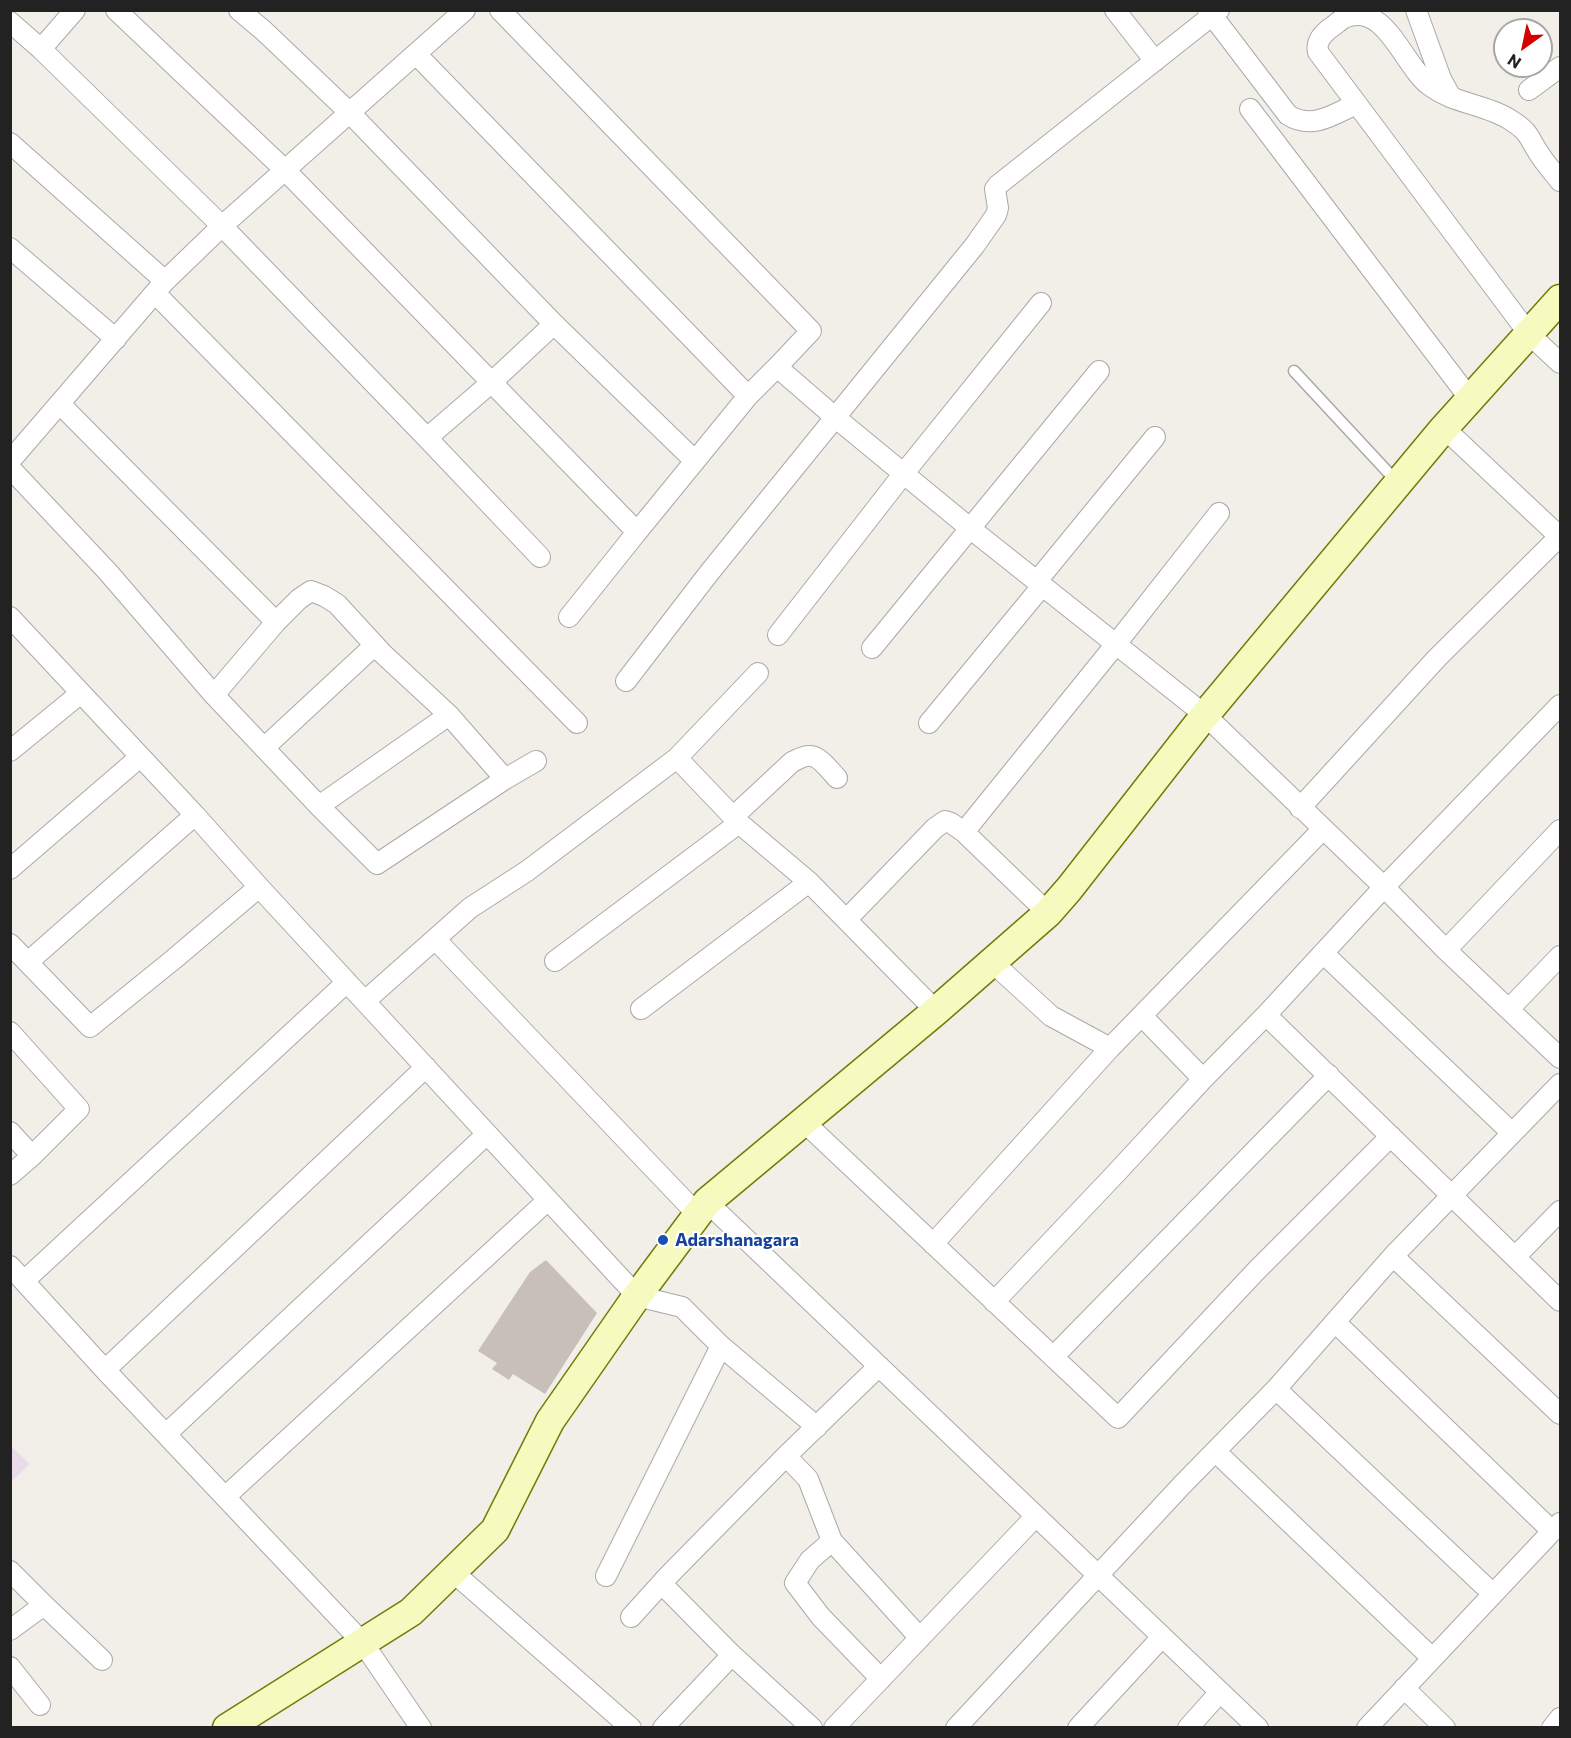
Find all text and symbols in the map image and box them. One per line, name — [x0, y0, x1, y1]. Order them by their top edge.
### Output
north arrow — [1493, 18, 1553, 78]
text: N — [1504, 51, 1524, 73]
place label: Adarshanagara — [675, 1229, 799, 1251]
marker: Adarshanagara — [656, 1233, 670, 1247]

